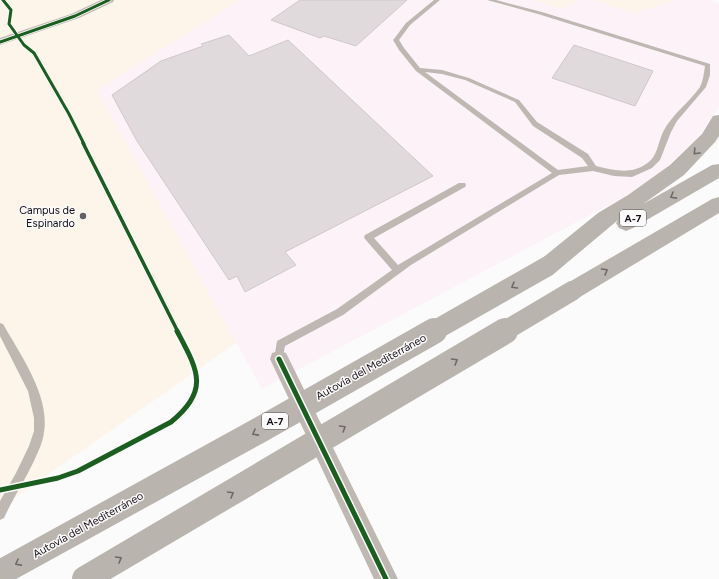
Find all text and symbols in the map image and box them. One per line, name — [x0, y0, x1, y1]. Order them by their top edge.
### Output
one-way arrow — [694, 147, 701, 154]
one-way arrow — [670, 192, 677, 199]
place label: Campus de Espinardo — [19, 204, 75, 230]
road number: A-7 — [620, 210, 646, 226]
marker: Campus de Espinardo — [78, 211, 88, 221]
one-way arrow — [601, 268, 608, 276]
one-way arrow — [511, 281, 518, 288]
street label: Autovía del Mediterráneo — [314, 331, 428, 403]
one-way arrow — [451, 359, 458, 366]
road number: A-7 — [262, 413, 288, 429]
one-way arrow — [339, 425, 346, 432]
one-way arrow — [252, 428, 259, 435]
street label: Autovía del Mediterráneo — [31, 489, 145, 561]
one-way arrow — [227, 491, 234, 498]
one-way arrow — [115, 557, 122, 564]
one-way arrow — [15, 559, 23, 566]

